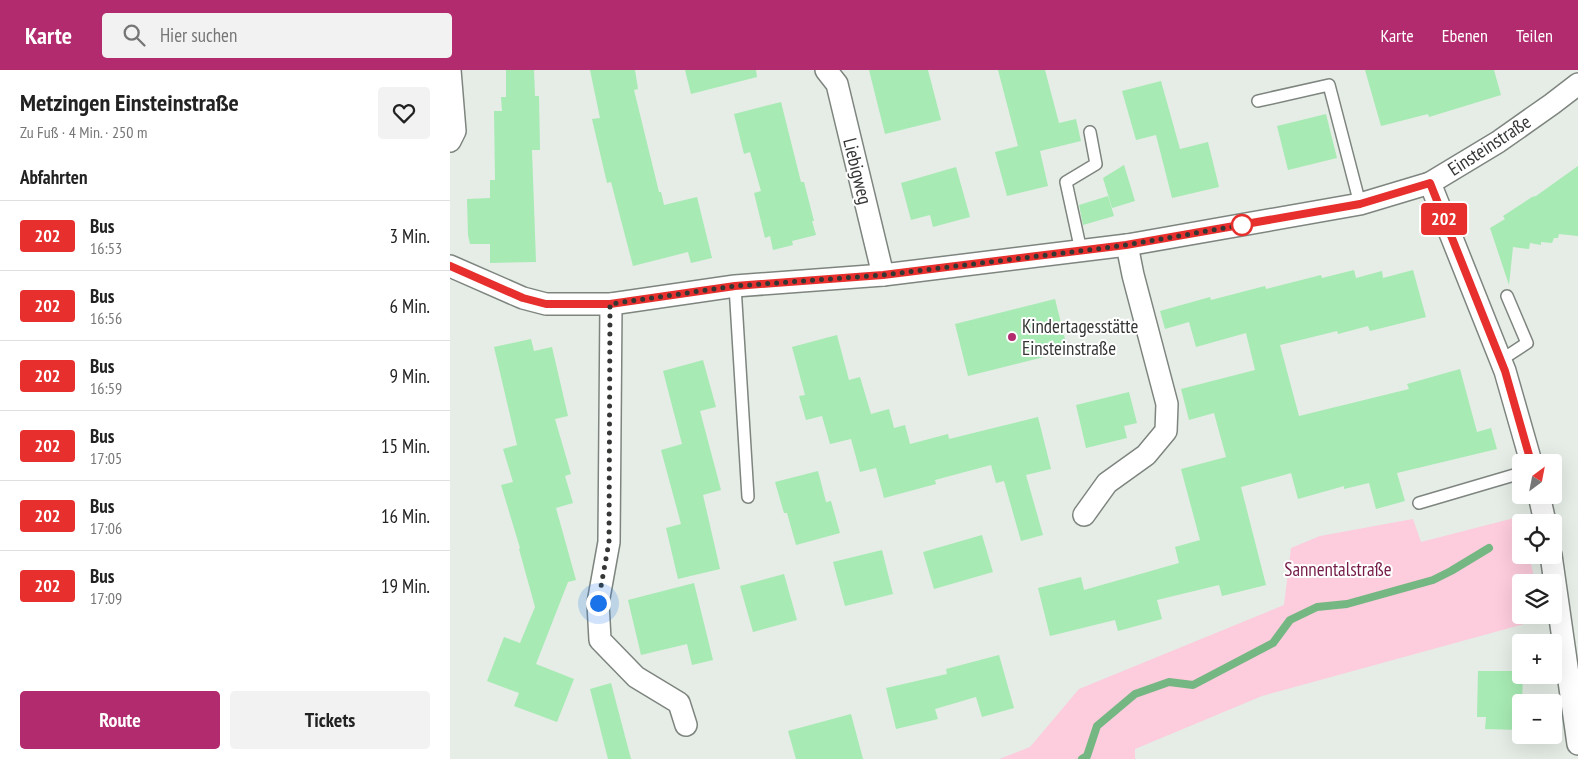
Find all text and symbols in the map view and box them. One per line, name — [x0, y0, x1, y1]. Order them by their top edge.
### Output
search box — [102, 13, 452, 58]
text: Karte — [25, 20, 72, 51]
icon: search — [120, 21, 148, 49]
text: Hier suchen — [160, 23, 237, 47]
text: Karte — [1380, 24, 1414, 47]
text: Ebenen — [1442, 24, 1488, 47]
text: Teilen — [1516, 24, 1553, 47]
text: Metzingen Einsteinstraße — [20, 87, 239, 118]
button: heart — [378, 87, 430, 139]
street label: Einsteinstraße — [1443, 109, 1535, 181]
text: Zu Fuß · 4 Min. · 250 m — [20, 122, 147, 142]
street label: Liebigweg — [838, 135, 878, 207]
text: Abfahrten — [20, 165, 87, 189]
line badge: 202 — [1415, 203, 1473, 235]
text: 202 — [1431, 207, 1457, 230]
text: Bus — [90, 214, 114, 238]
unlabelled marker — [1231, 214, 1253, 236]
text: 202 — [35, 224, 60, 247]
text: 3 Min. — [389, 224, 430, 248]
text: 16:53 — [90, 238, 122, 258]
text: Bus — [90, 284, 114, 308]
text: 202 — [35, 294, 60, 317]
text: 6 Min. — [389, 294, 430, 318]
text: 16:56 — [90, 308, 122, 328]
place label: Kindertagesstätte Einsteinstraße — [1022, 314, 1138, 360]
marker: Kindertagesstätte Einsteinstraße — [1006, 331, 1018, 343]
text: Bus — [90, 354, 114, 378]
text: 202 — [35, 364, 60, 387]
text: 9 Min. — [389, 364, 430, 388]
text: 16:59 — [90, 378, 122, 398]
text: Bus — [90, 424, 114, 448]
text: 202 — [35, 434, 60, 457]
text: 15 Min. — [381, 434, 430, 458]
text: 17:05 — [90, 448, 122, 468]
north arrow — [1512, 454, 1562, 504]
map controls — [1512, 454, 1562, 744]
text: Bus — [90, 494, 114, 518]
text: 202 — [35, 504, 60, 527]
text: 16 Min. — [381, 504, 430, 528]
button: locate — [1512, 514, 1562, 564]
text: 17:06 — [90, 518, 122, 538]
park label: Sannentalstraße — [1284, 557, 1392, 581]
text: Bus — [90, 564, 114, 588]
text: 202 — [35, 574, 60, 597]
text: 19 Min. — [381, 574, 430, 598]
button: layers — [1512, 574, 1562, 624]
text: 17:09 — [90, 588, 122, 608]
your location — [586, 591, 611, 616]
button: + — [1512, 634, 1562, 684]
button: Route — [20, 691, 220, 749]
button: Tickets — [230, 691, 430, 749]
button: − — [1512, 694, 1562, 744]

